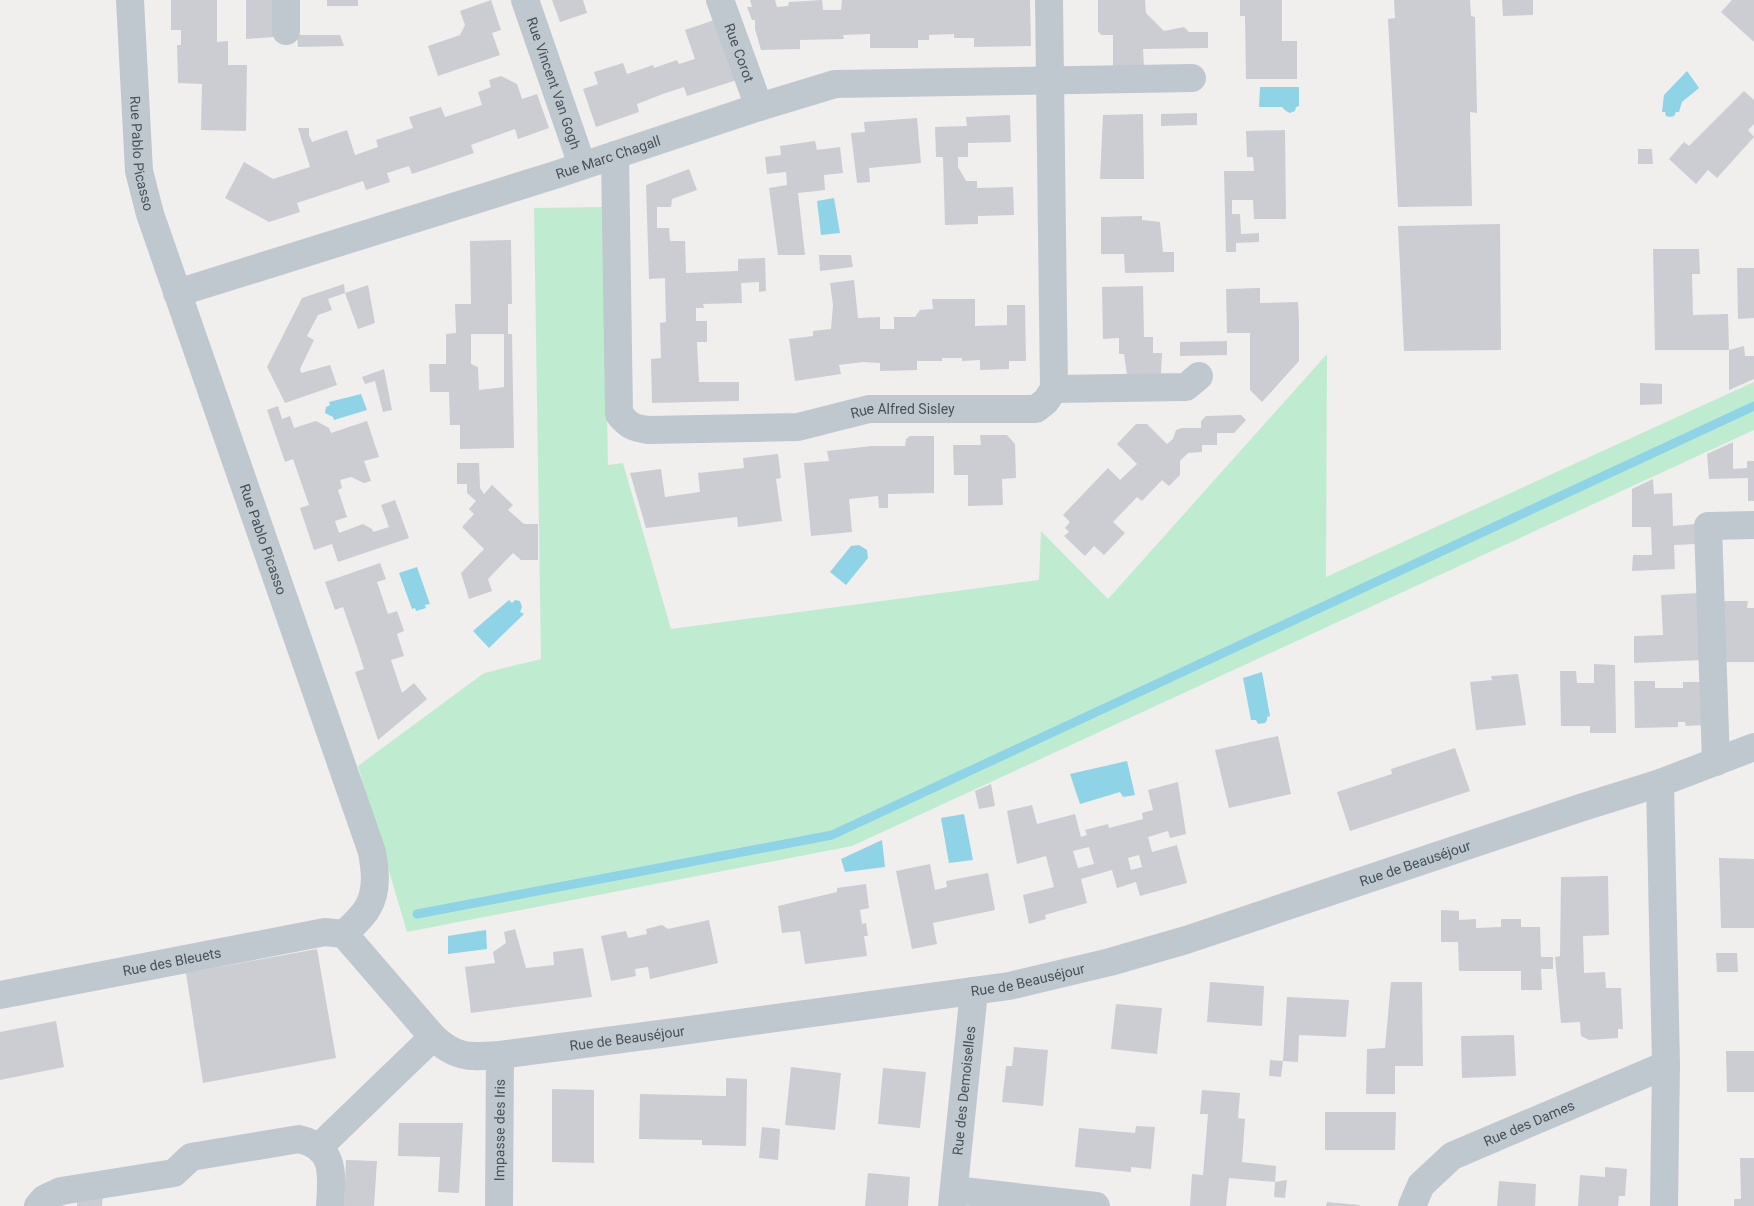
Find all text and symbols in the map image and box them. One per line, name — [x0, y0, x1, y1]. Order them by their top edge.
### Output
street label: Rue Vincent Van Gogh — [524, 15, 584, 151]
street label: Rue Corot — [721, 21, 757, 85]
street label: Rue Pablo Picasso — [127, 95, 157, 213]
street label: Rue Marc Chagall — [554, 132, 663, 182]
street label: Rue Alfred Sisley — [849, 401, 955, 421]
street label: Rue Pablo Picasso — [237, 482, 290, 597]
street label: Rue de Beauséjour — [1357, 837, 1473, 889]
street label: Rue des Bleuets — [121, 944, 222, 979]
street label: Rue de Beauséjour — [970, 960, 1087, 999]
street label: Rue de Beauséjour — [568, 1023, 686, 1054]
street label: Rue des Demoiselles — [949, 1025, 978, 1156]
street label: Impasse des Iris — [491, 1079, 508, 1181]
street label: Rue des Dames — [1481, 1097, 1577, 1150]

